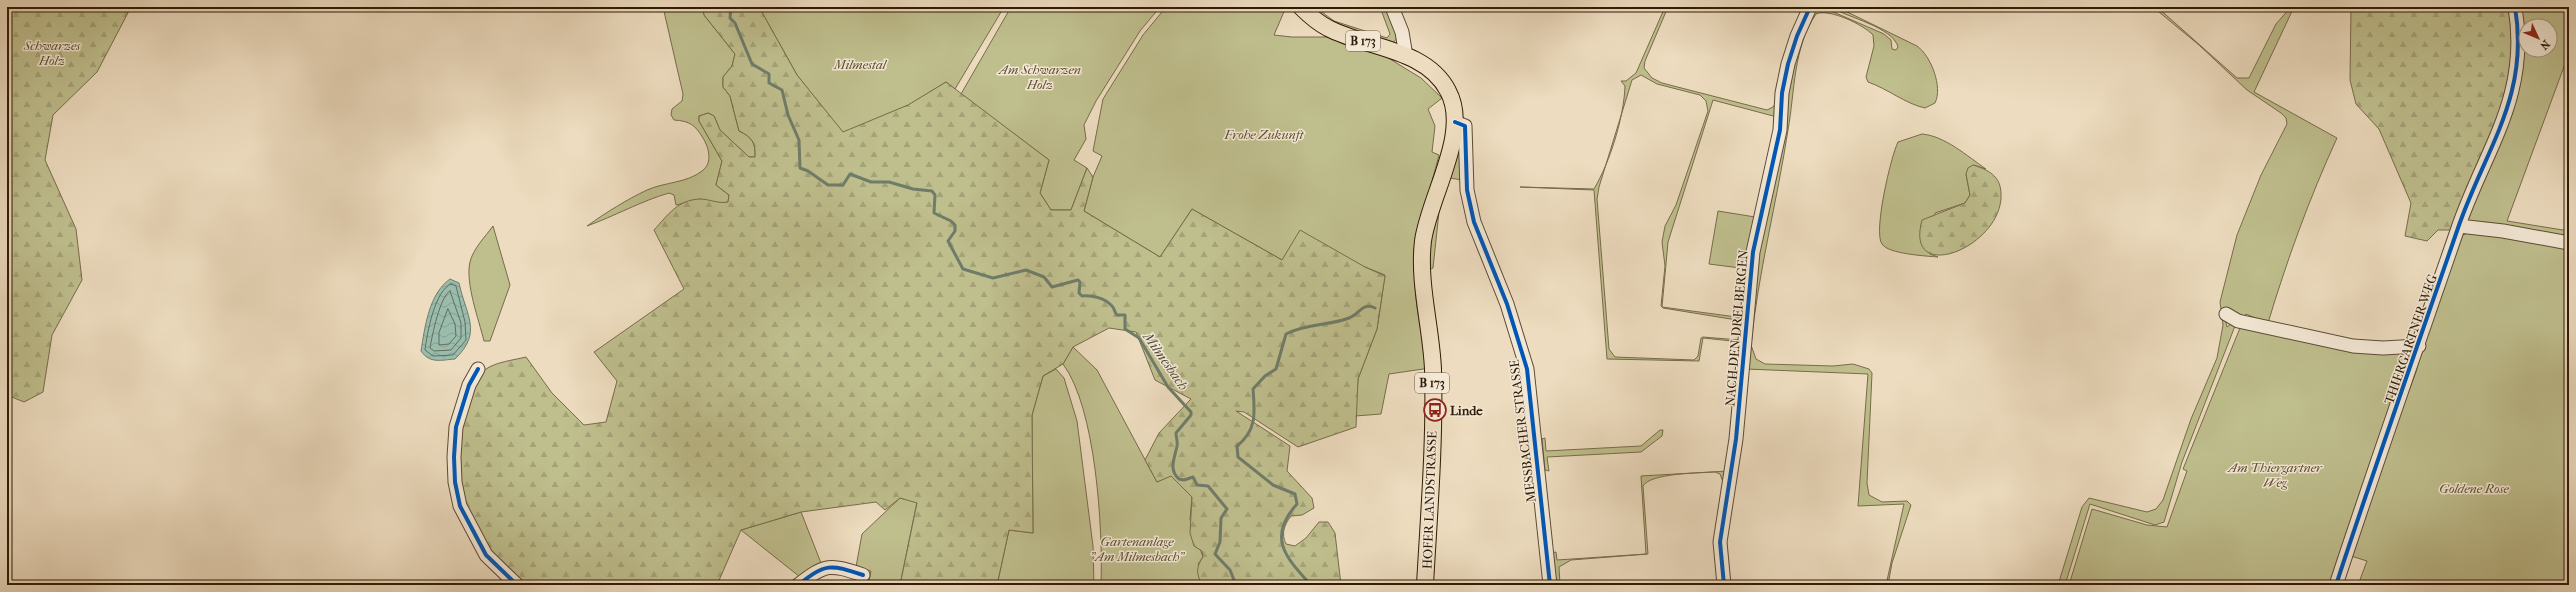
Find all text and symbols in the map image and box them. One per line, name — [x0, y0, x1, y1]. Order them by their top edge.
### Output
north arrow — [2518, 18, 2558, 58]
road number: B 173 — [1346, 31, 1380, 51]
text: N — [2537, 37, 2552, 53]
park label: Schwarzes Holz — [23, 38, 81, 68]
park label: Milmestal — [833, 57, 888, 72]
park label: Am Schwarzen Holz — [997, 62, 1081, 92]
park label: Frohe Zukunft — [1224, 127, 1304, 142]
street label: NACH DEN DREI BERGEN — [1722, 249, 1751, 407]
street label: THIERGARTNER WEG — [2381, 272, 2440, 406]
water label: Milmesbach — [1139, 328, 1192, 394]
street label: MESSBACHER STRASSE — [1506, 359, 1539, 503]
road number: B 173 — [1415, 373, 1449, 393]
bus stop icon: Linde — [1422, 397, 1448, 423]
place label: Linde — [1450, 403, 1483, 418]
street label: HOFER LANDSTRASSE — [1420, 431, 1439, 569]
park label: Am Thiergartner Weg — [2226, 460, 2323, 490]
park label: Goldene Rose — [2439, 481, 2510, 496]
park label: Gartenanlage "Am Milmesbach" — [1090, 534, 1185, 564]

